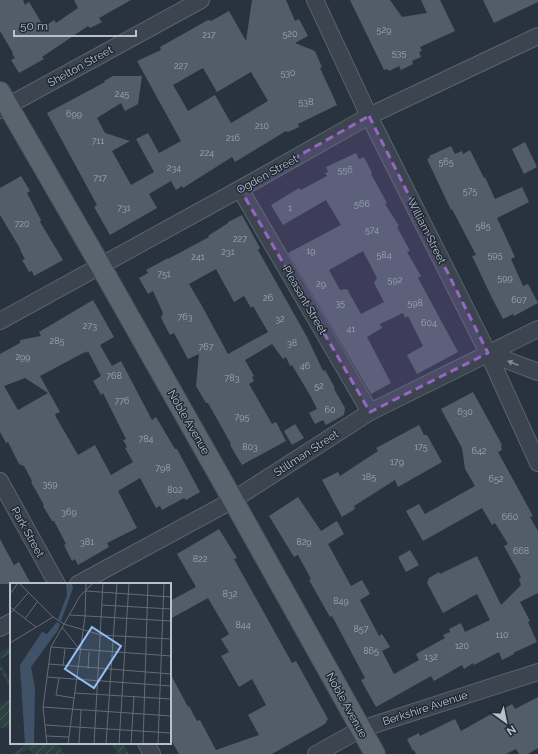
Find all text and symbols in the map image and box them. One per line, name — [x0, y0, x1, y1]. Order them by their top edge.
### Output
scale bar — [14, 12, 136, 38]
text: 50 m — [20, 19, 48, 33]
house number: 529 — [377, 25, 391, 35]
house number: 520 — [282, 29, 298, 39]
house number: 217 — [202, 30, 216, 40]
street label: Shelton Street — [45, 43, 115, 90]
house number: 535 — [392, 48, 406, 58]
house number: 227 — [174, 61, 188, 71]
house number: 530 — [280, 68, 296, 78]
house number: 245 — [115, 89, 129, 99]
house number: 538 — [298, 97, 314, 107]
house number: 699 — [66, 109, 82, 119]
house number: 210 — [255, 121, 270, 131]
house number: 216 — [226, 133, 241, 143]
house number: 711 — [92, 136, 104, 146]
house number: 224 — [200, 148, 214, 158]
street label: Ogden Street — [234, 152, 300, 197]
house number: 565 — [438, 157, 454, 167]
house number: 234 — [167, 163, 181, 173]
house number: 556 — [337, 165, 353, 175]
house number: 717 — [93, 173, 107, 183]
house number: 575 — [463, 186, 477, 196]
street label: William Street — [404, 196, 449, 266]
house number: 566 — [354, 199, 370, 209]
house number: 731 — [117, 203, 131, 213]
house number: 1 — [288, 203, 292, 213]
house number: 720 — [14, 219, 30, 229]
house number: 585 — [475, 221, 491, 231]
house number: 574 — [365, 225, 379, 235]
house number: 227 — [233, 234, 247, 244]
house number: 19 — [306, 246, 316, 256]
house number: 231 — [221, 247, 235, 257]
house number: 584 — [376, 250, 392, 260]
house number: 595 — [487, 250, 503, 260]
house number: 241 — [191, 252, 205, 262]
street label: Pleasant Street — [280, 264, 330, 337]
house number: 751 — [157, 269, 171, 279]
house number: 599 — [497, 273, 513, 283]
house number: 592 — [388, 275, 403, 285]
house number: 29 — [316, 279, 326, 289]
house number: 26 — [263, 293, 274, 303]
house number: 607 — [511, 295, 527, 305]
house number: 35 — [335, 298, 345, 308]
house number: 598 — [407, 298, 423, 308]
house number: 763 — [177, 312, 193, 322]
house number: 32 — [275, 314, 285, 324]
house number: 604 — [421, 318, 437, 328]
house number: 273 — [83, 321, 97, 331]
house number: 41 — [347, 324, 356, 334]
house number: 285 — [50, 336, 65, 346]
house number: 38 — [287, 338, 297, 348]
house number: 767 — [198, 342, 214, 352]
house number: 299 — [15, 352, 31, 362]
one-way arrow — [507, 359, 519, 365]
house number: 46 — [300, 361, 311, 371]
house number: 768 — [106, 371, 122, 381]
house number: 783 — [225, 373, 240, 383]
house number: 52 — [314, 381, 324, 391]
street label: Noble Avenue — [165, 388, 213, 457]
house number: 776 — [114, 396, 130, 406]
house number: 60 — [325, 405, 336, 415]
house number: 630 — [457, 407, 473, 417]
house number: 795 — [235, 412, 250, 422]
street label: Stillman Street — [272, 428, 341, 479]
house number: 784 — [138, 434, 154, 444]
house number: 803 — [242, 442, 258, 452]
house number: 175 — [414, 442, 428, 452]
house number: 642 — [471, 446, 487, 456]
house number: 179 — [390, 457, 404, 467]
house number: 798 — [155, 463, 171, 473]
house number: 185 — [362, 472, 376, 482]
house number: 652 — [488, 474, 504, 484]
house number: 359 — [43, 479, 58, 489]
house number: 802 — [167, 485, 183, 495]
street label: Park Street — [8, 505, 47, 560]
house number: 369 — [61, 507, 77, 517]
house number: 660 — [502, 512, 519, 522]
house number: 381 — [80, 537, 94, 547]
house number: 829 — [296, 537, 312, 547]
house number: 668 — [513, 546, 529, 556]
house number: 822 — [193, 554, 208, 564]
inset map — [10, 583, 171, 744]
house number: 832 — [223, 589, 238, 599]
house number: 849 — [333, 596, 349, 606]
house number: 844 — [235, 620, 251, 630]
house number: 857 — [353, 624, 369, 634]
house number: 110 — [495, 630, 509, 640]
house number: 120 — [455, 641, 470, 651]
house number: 865 — [363, 646, 379, 656]
house number: 132 — [424, 652, 438, 662]
street label: Noble Avenue — [323, 670, 370, 740]
street label: Berkshire Avenue — [381, 688, 470, 728]
north arrow — [486, 702, 526, 742]
text: N — [504, 722, 518, 738]

